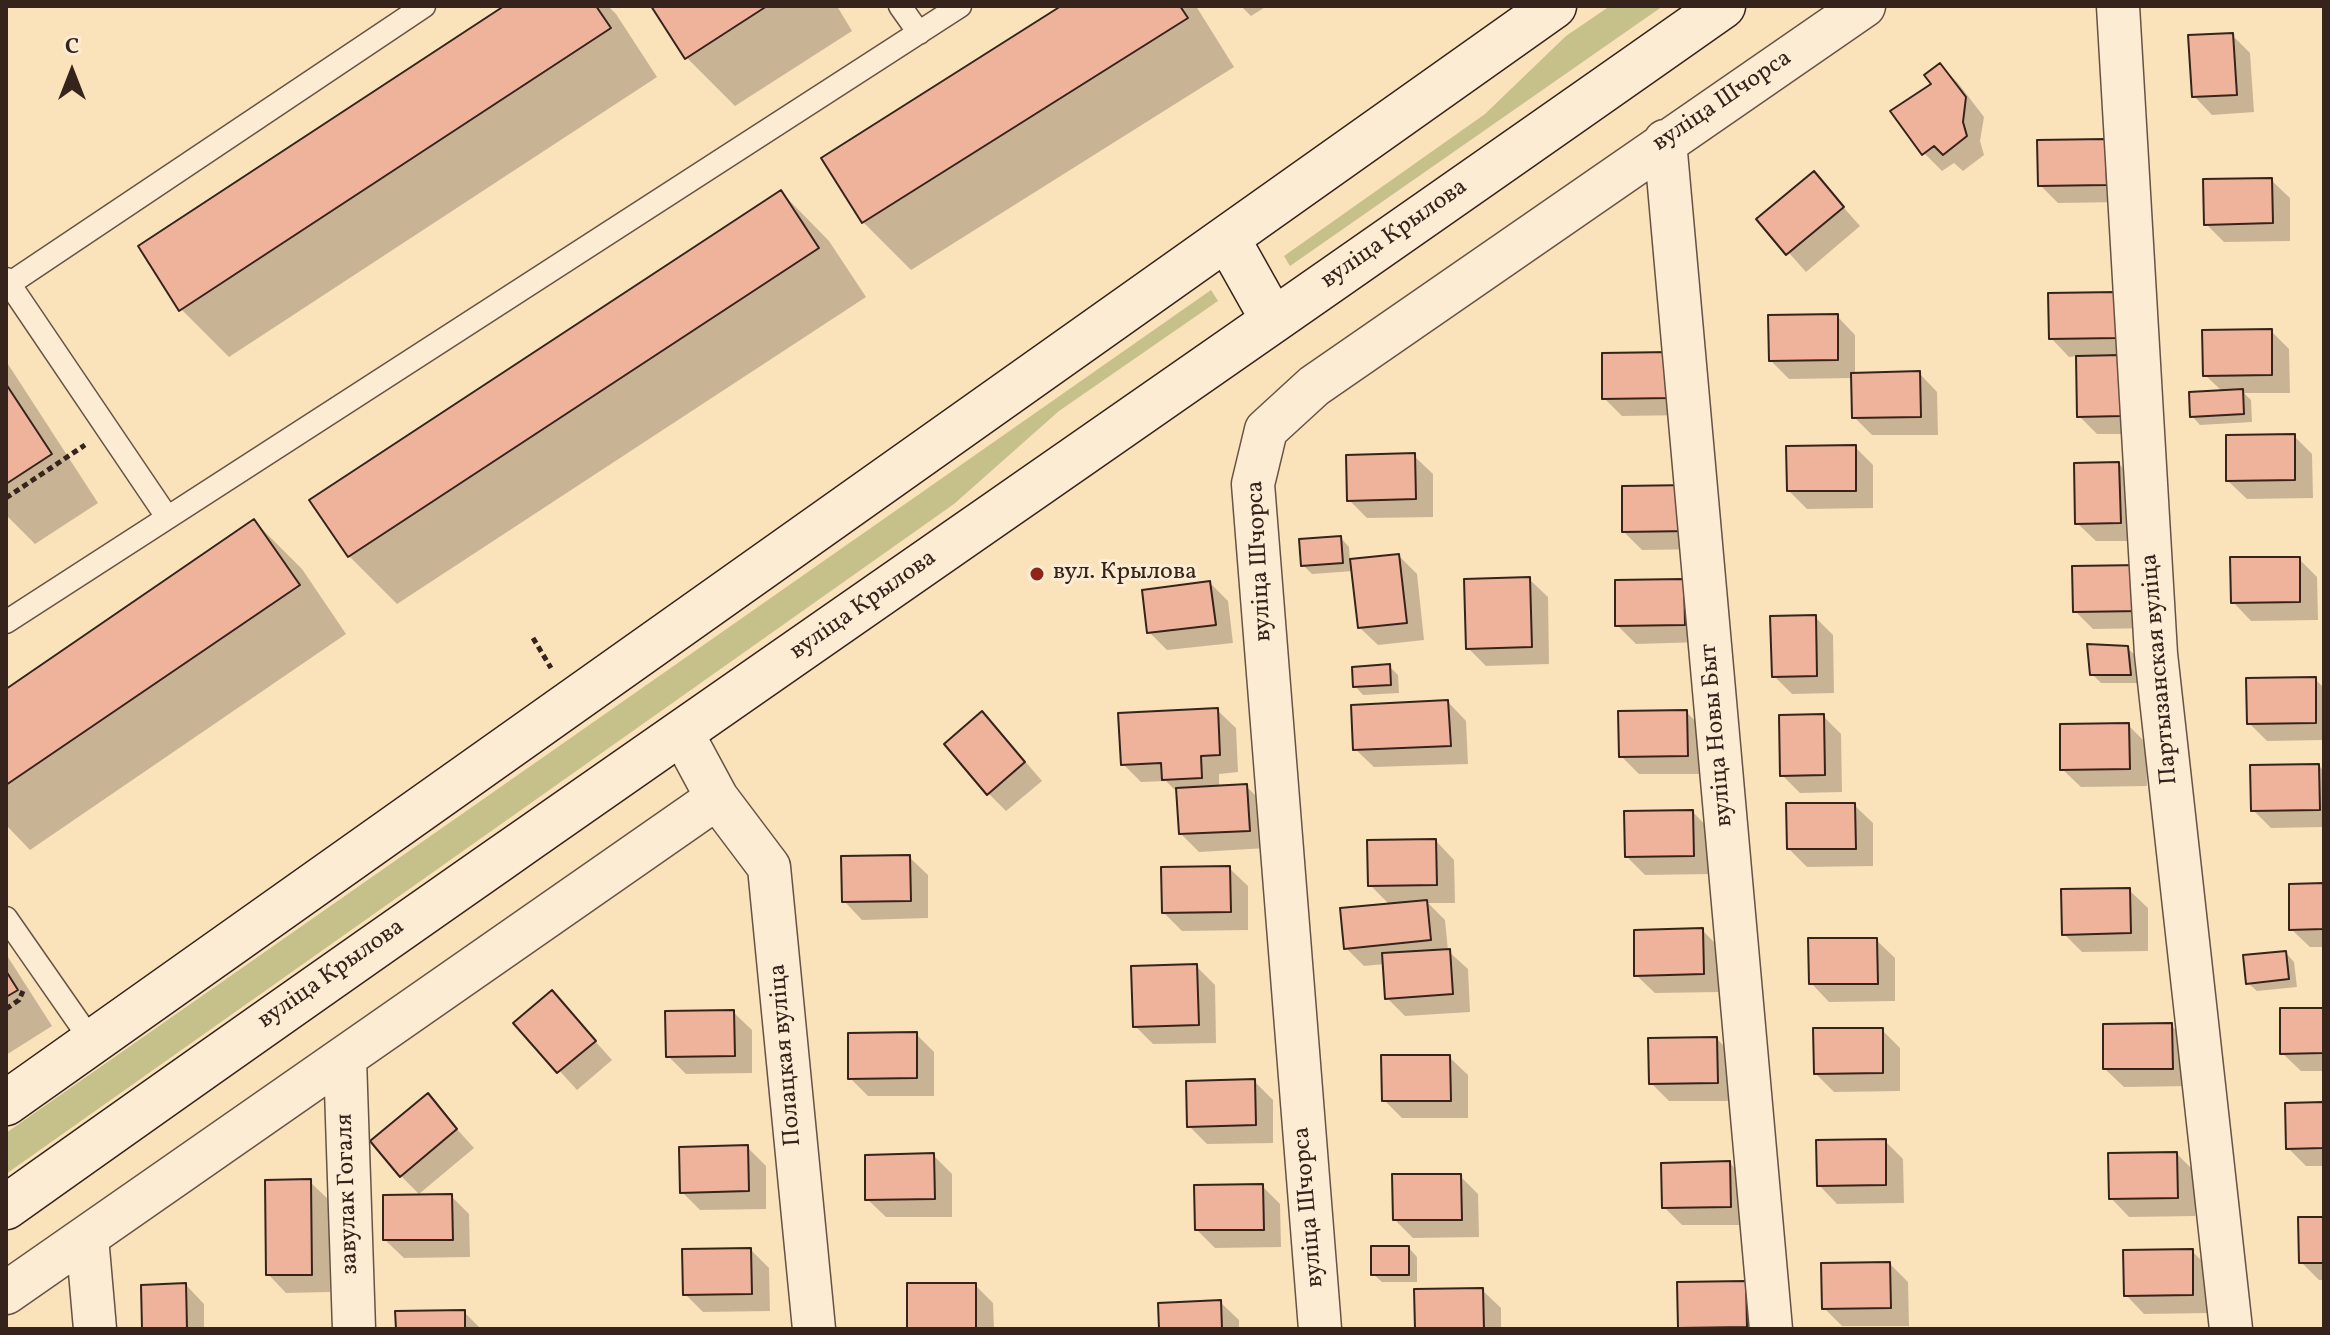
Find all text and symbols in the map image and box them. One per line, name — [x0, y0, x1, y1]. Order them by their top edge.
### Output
north arrow — [32, 32, 112, 112]
text: С — [65, 32, 79, 63]
street label: вуліца Шчорса — [1648, 45, 1798, 159]
street label: вуліца Крылова — [1316, 174, 1474, 296]
street label: вуліца Шчорса — [1242, 480, 1280, 642]
street label: вуліца Крылова — [785, 545, 943, 667]
street label: Партызанская вуліца — [2137, 552, 2185, 786]
place label: вул. Крылова — [1053, 560, 1197, 588]
marker: вул. Крылова — [1028, 565, 1046, 583]
street label: вуліца Новы Быт — [1696, 642, 1740, 828]
street label: вуліца Крылова — [253, 914, 411, 1036]
street label: Полацкая вуліца — [765, 962, 809, 1148]
street label: завулак Гогаля — [332, 1113, 366, 1275]
street label: вуліца Шчорса — [1289, 1125, 1331, 1289]

